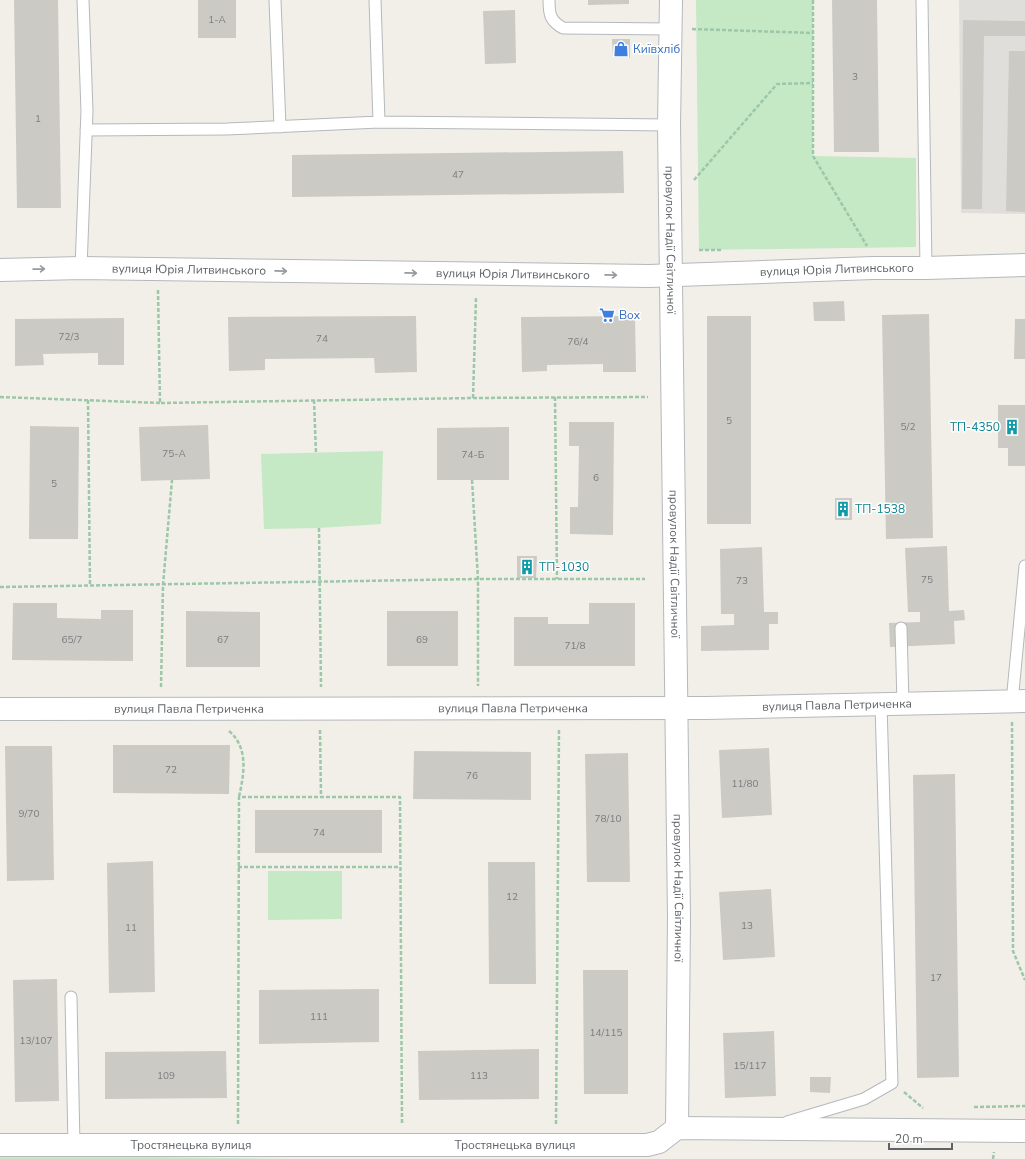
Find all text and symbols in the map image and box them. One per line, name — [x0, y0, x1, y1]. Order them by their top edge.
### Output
house number: 1-А — [208, 13, 226, 27]
shop icon: Київхліб — [612, 40, 630, 58]
place label: Київхліб — [633, 41, 680, 57]
house number: 3 — [852, 70, 858, 84]
house number: 1 — [35, 112, 41, 126]
street label: провулок Надії Світличної — [662, 166, 679, 315]
house number: 47 — [452, 168, 464, 182]
street label: вулиця Юрія Литвинського — [112, 260, 266, 279]
street label: вулиця Юрія Литвинського — [760, 260, 914, 280]
one-way arrow — [32, 265, 45, 273]
street label: вулиця Юрія Литвинського — [436, 265, 590, 283]
one-way arrow — [274, 267, 287, 275]
one-way arrow — [404, 269, 417, 277]
one-way arrow — [604, 271, 617, 279]
supermarket icon: Box — [598, 306, 616, 324]
place label: Box — [619, 307, 641, 323]
house number: 72/3 — [59, 330, 79, 344]
house number: 74 — [316, 332, 328, 346]
house number: 76/4 — [568, 335, 588, 349]
house number: 5 — [726, 414, 732, 428]
building icon: ТП-4350 — [1003, 418, 1021, 436]
place label: ТП-4350 — [950, 419, 1000, 435]
house number: 5/2 — [901, 420, 915, 434]
house number: 75-А — [162, 447, 186, 461]
house number: 74-Б — [462, 448, 485, 462]
house number: 6 — [593, 471, 599, 485]
house number: 5 — [51, 477, 57, 491]
street label: провулок Надії Світличної — [666, 490, 683, 639]
building icon: ТП-1538 — [834, 500, 852, 518]
place label: ТП-1538 — [855, 501, 905, 517]
building icon: ТП-1030 — [518, 558, 536, 576]
place label: ТП-1030 — [539, 559, 589, 575]
house number: 75 — [921, 573, 933, 587]
house number: 73 — [736, 574, 748, 588]
house number: 65/7 — [62, 633, 82, 647]
house number: 67 — [217, 633, 229, 647]
house number: 69 — [416, 633, 428, 647]
house number: 71/8 — [565, 639, 585, 653]
street label: вулиця Павла Петриченка — [762, 695, 912, 715]
street label: вулиця Павла Петриченка — [438, 700, 588, 716]
street label: вулиця Павла Петриченка — [114, 701, 264, 717]
house number: 72 — [165, 763, 177, 777]
house number: 76 — [466, 769, 478, 783]
house number: 11/80 — [732, 777, 758, 791]
house number: 9/70 — [19, 807, 39, 821]
house number: 78/10 — [595, 812, 621, 826]
street label: провулок Надії Світличної — [670, 814, 687, 963]
house number: 74 — [313, 826, 325, 840]
house number: 12 — [506, 890, 518, 904]
house number: 13 — [741, 919, 753, 933]
house number: 11 — [125, 921, 137, 935]
house number: 17 — [930, 971, 942, 985]
house number: 111 — [310, 1010, 328, 1024]
house number: 14/115 — [590, 1026, 622, 1040]
house number: 13/107 — [20, 1034, 52, 1048]
house number: 15/117 — [734, 1059, 766, 1073]
house number: 109 — [157, 1069, 175, 1083]
house number: 113 — [470, 1069, 488, 1083]
scale bar — [889, 1125, 952, 1151]
text: 20 m — [895, 1131, 923, 1147]
street label: Тростянецька вулиця — [131, 1137, 251, 1153]
street label: Тростянецька вулиця — [455, 1137, 575, 1153]

